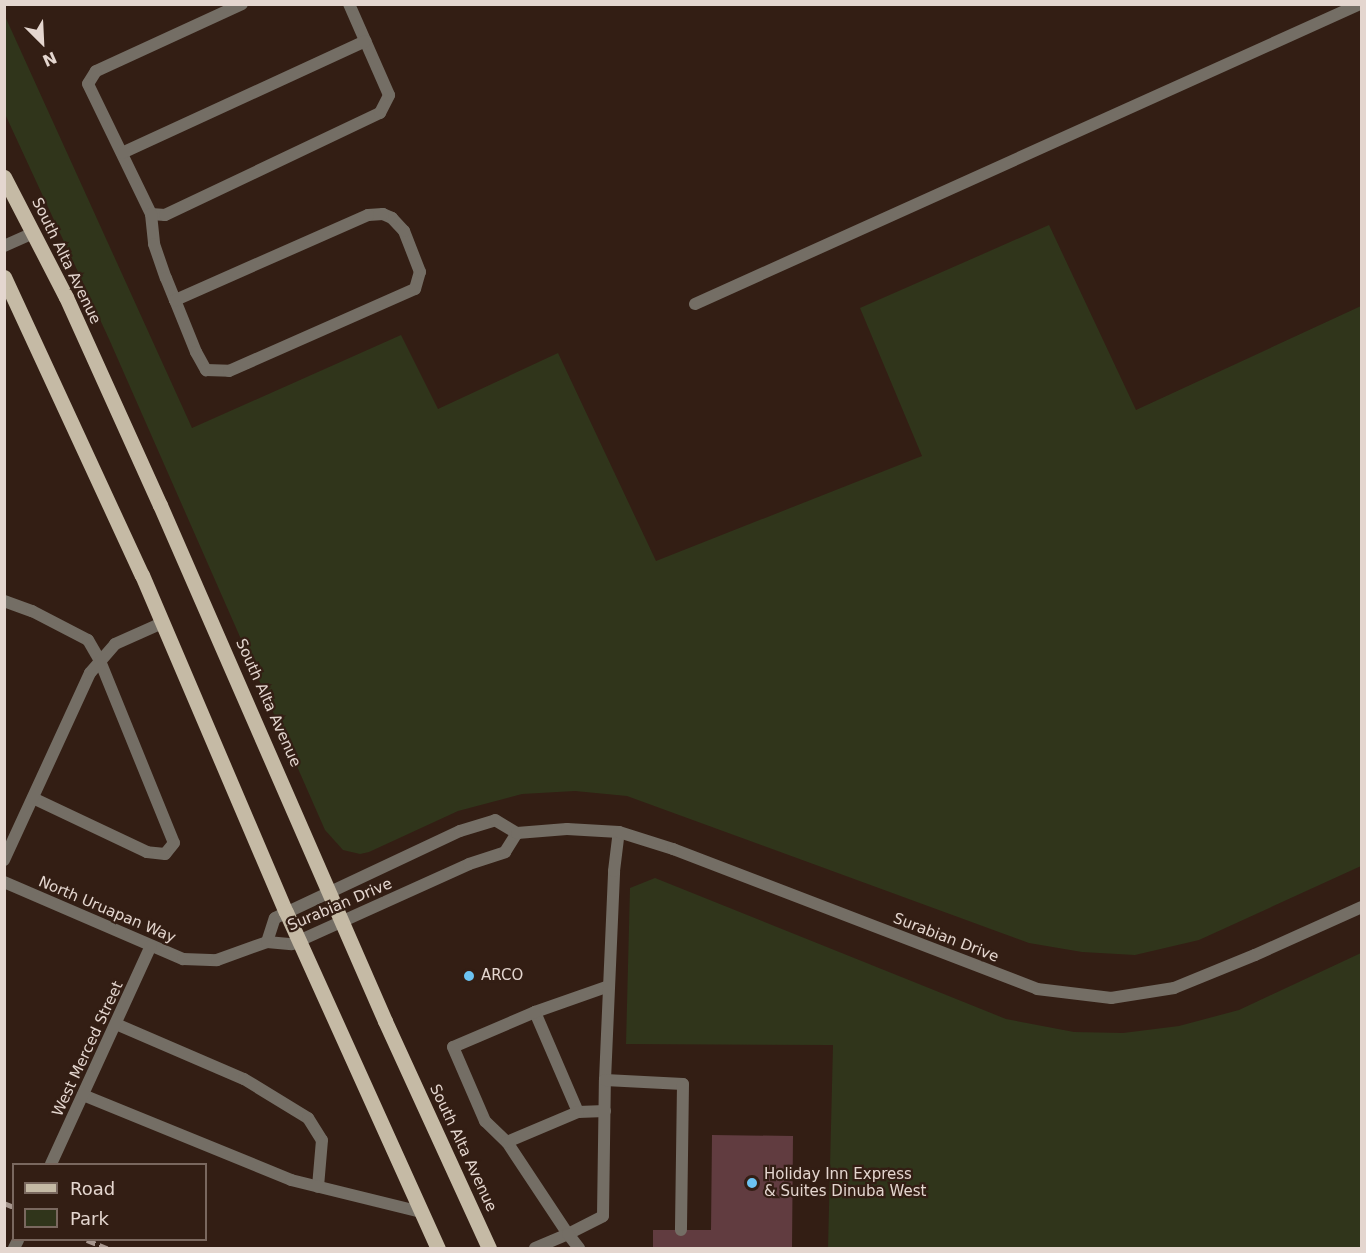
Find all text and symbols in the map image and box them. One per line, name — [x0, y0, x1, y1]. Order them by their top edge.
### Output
north arrow — [12, 12, 72, 72]
text: N — [40, 47, 60, 70]
street label: South Alta Avenue — [28, 195, 104, 327]
street label: South Alta Avenue — [232, 636, 304, 770]
street label: North Uruapan Way — [36, 873, 178, 947]
street label: Surabian Drive — [285, 875, 395, 935]
street label: Surabian Drive — [891, 910, 1001, 966]
place label: ARCO — [481, 967, 523, 985]
marker: ARCO — [462, 969, 476, 983]
street label: West Merced Street — [49, 979, 127, 1119]
street label: South Alta Avenue — [426, 1081, 500, 1215]
legend — [12, 1163, 207, 1241]
place label: Holiday Inn Express & Suites Dinuba West — [764, 1165, 926, 1200]
marker: Holiday Inn Express & Suites Dinuba West — [745, 1176, 759, 1190]
text: Road — [70, 1178, 115, 1199]
text: Park — [70, 1208, 109, 1229]

